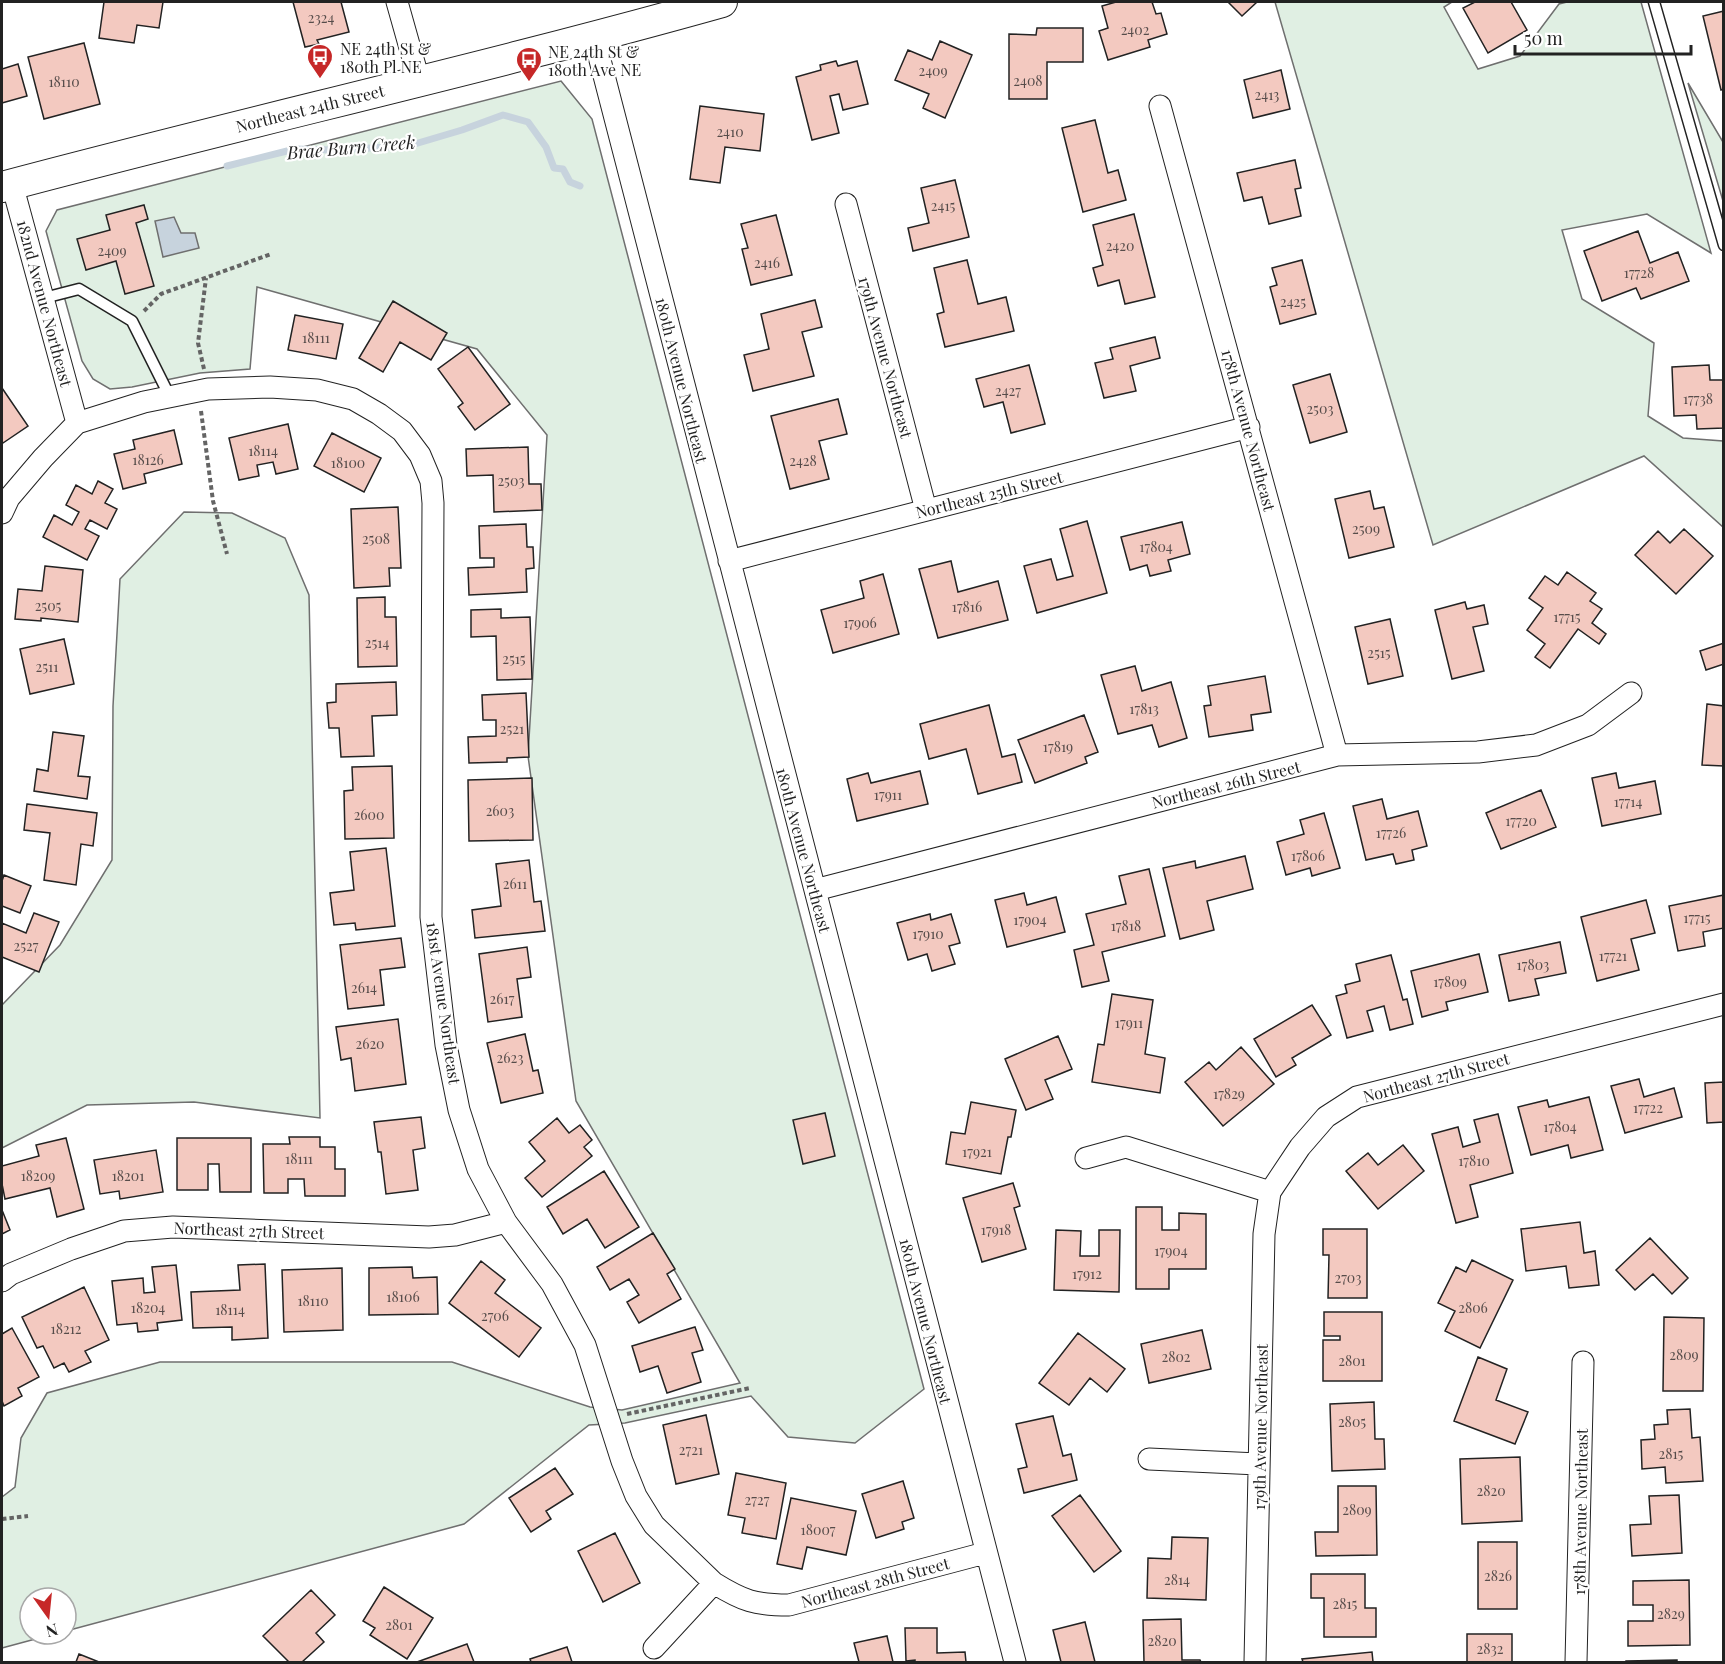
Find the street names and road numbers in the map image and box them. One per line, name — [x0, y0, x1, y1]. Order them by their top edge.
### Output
street label: Northeast 24th Street — [234, 79, 387, 137]
street label: 182nd Avenue Northeast — [13, 217, 77, 389]
street label: 179th Avenue Northeast — [854, 274, 918, 441]
street label: 180th Avenue Northeast — [651, 295, 713, 465]
street label: 178th Avenue Northeast — [1217, 347, 1281, 514]
street label: Northeast 25th Street — [913, 465, 1065, 522]
street label: Northeast 26th Street — [1149, 755, 1303, 813]
street label: 180th Avenue Northeast — [772, 765, 836, 935]
street label: 181st Avenue Northeast — [422, 920, 466, 1086]
street label: Northeast 27th Street — [1360, 1047, 1512, 1107]
street label: Northeast 27th Street — [173, 1217, 325, 1243]
street label: 180th Avenue Northeast — [895, 1236, 957, 1406]
street label: 179th Avenue Northeast — [1248, 1343, 1272, 1511]
street label: 178th Avenue Northeast — [1568, 1428, 1592, 1596]
street label: Northeast 28th Street — [799, 1552, 952, 1612]

